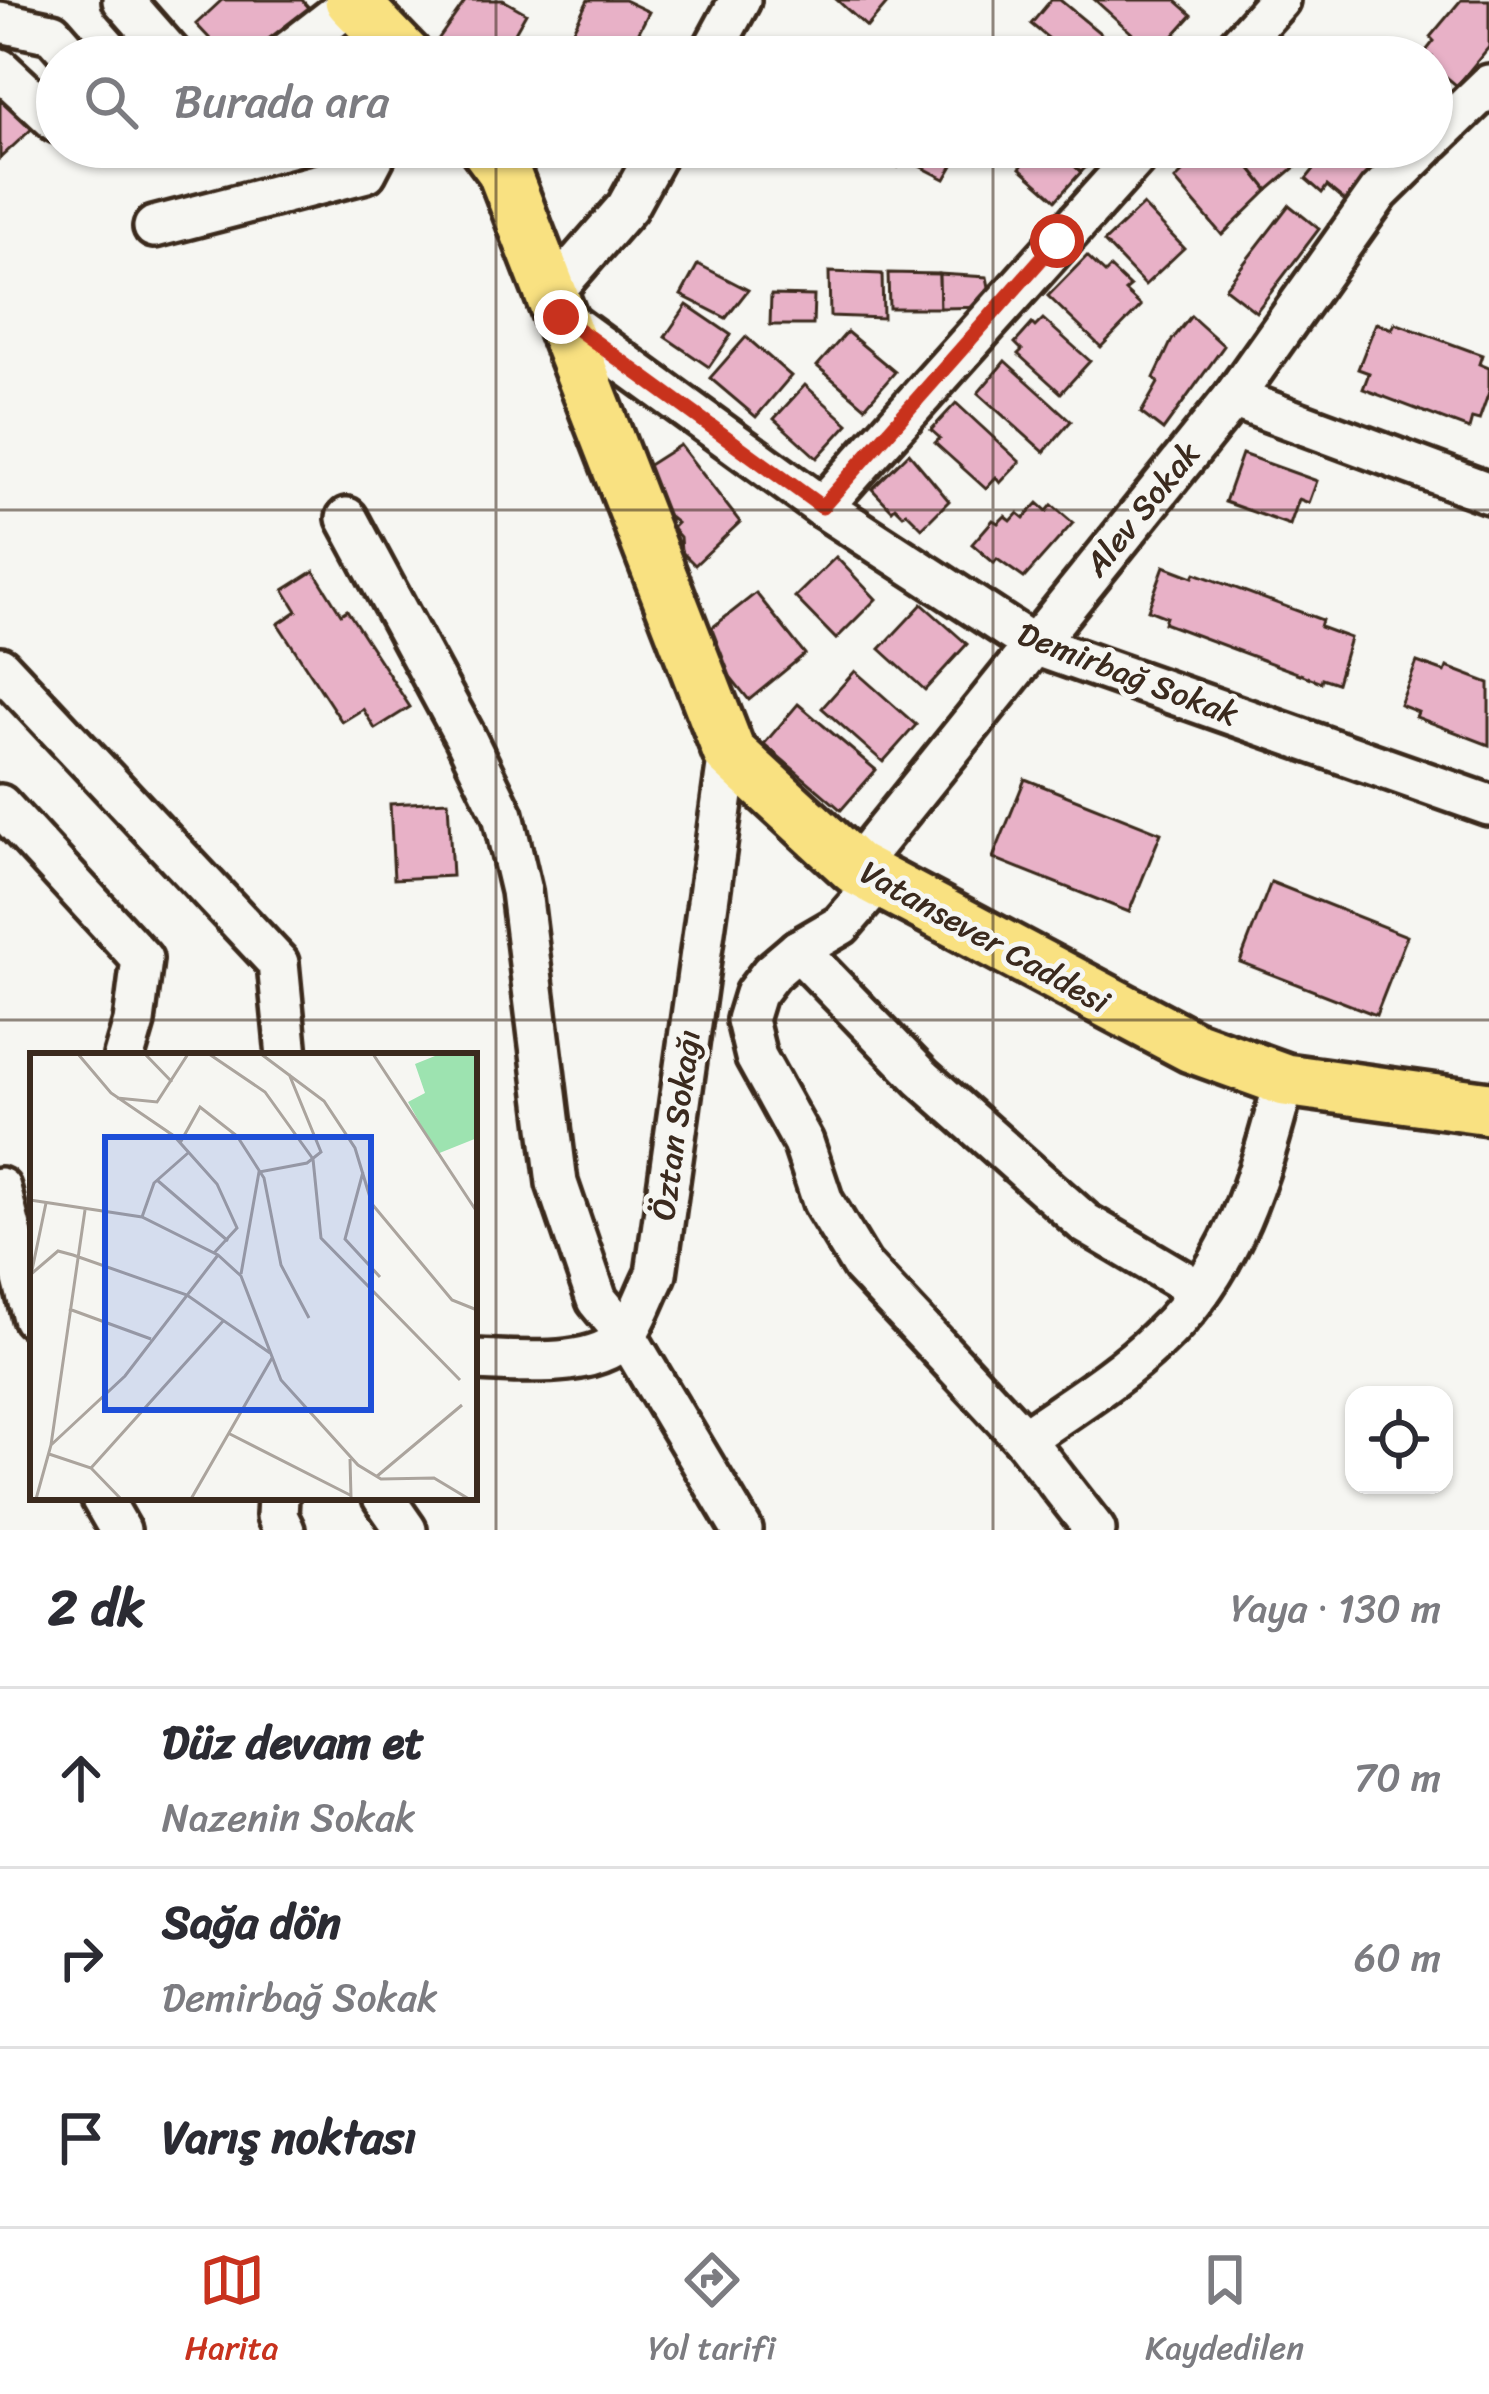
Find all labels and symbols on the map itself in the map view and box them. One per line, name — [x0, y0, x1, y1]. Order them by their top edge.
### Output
route start — [1030, 214, 1084, 268]
route end — [534, 290, 588, 344]
street label: Alev Sokak — [1068, 428, 1216, 591]
street label: Demirbağ Sokak — [1009, 605, 1248, 743]
street label: Vatansever Caddesi — [849, 844, 1122, 1030]
street label: Öztan Sokağı — [634, 1026, 718, 1224]
inset map — [30, 1053, 477, 1500]

